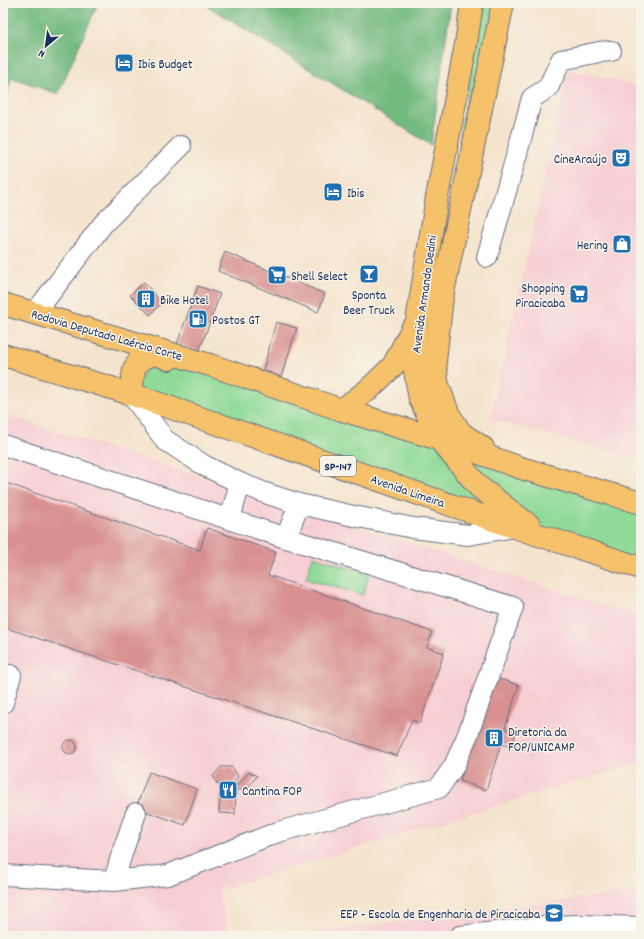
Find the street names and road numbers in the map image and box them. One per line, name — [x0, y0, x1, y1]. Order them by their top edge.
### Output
street label: Avenida Armando Dedini — [408, 234, 443, 355]
street label: Rodovia Deputado Laércio Corte — [29, 306, 184, 367]
road number: SP-147 — [320, 456, 356, 476]
street label: Avenida Limeira — [367, 471, 448, 514]

